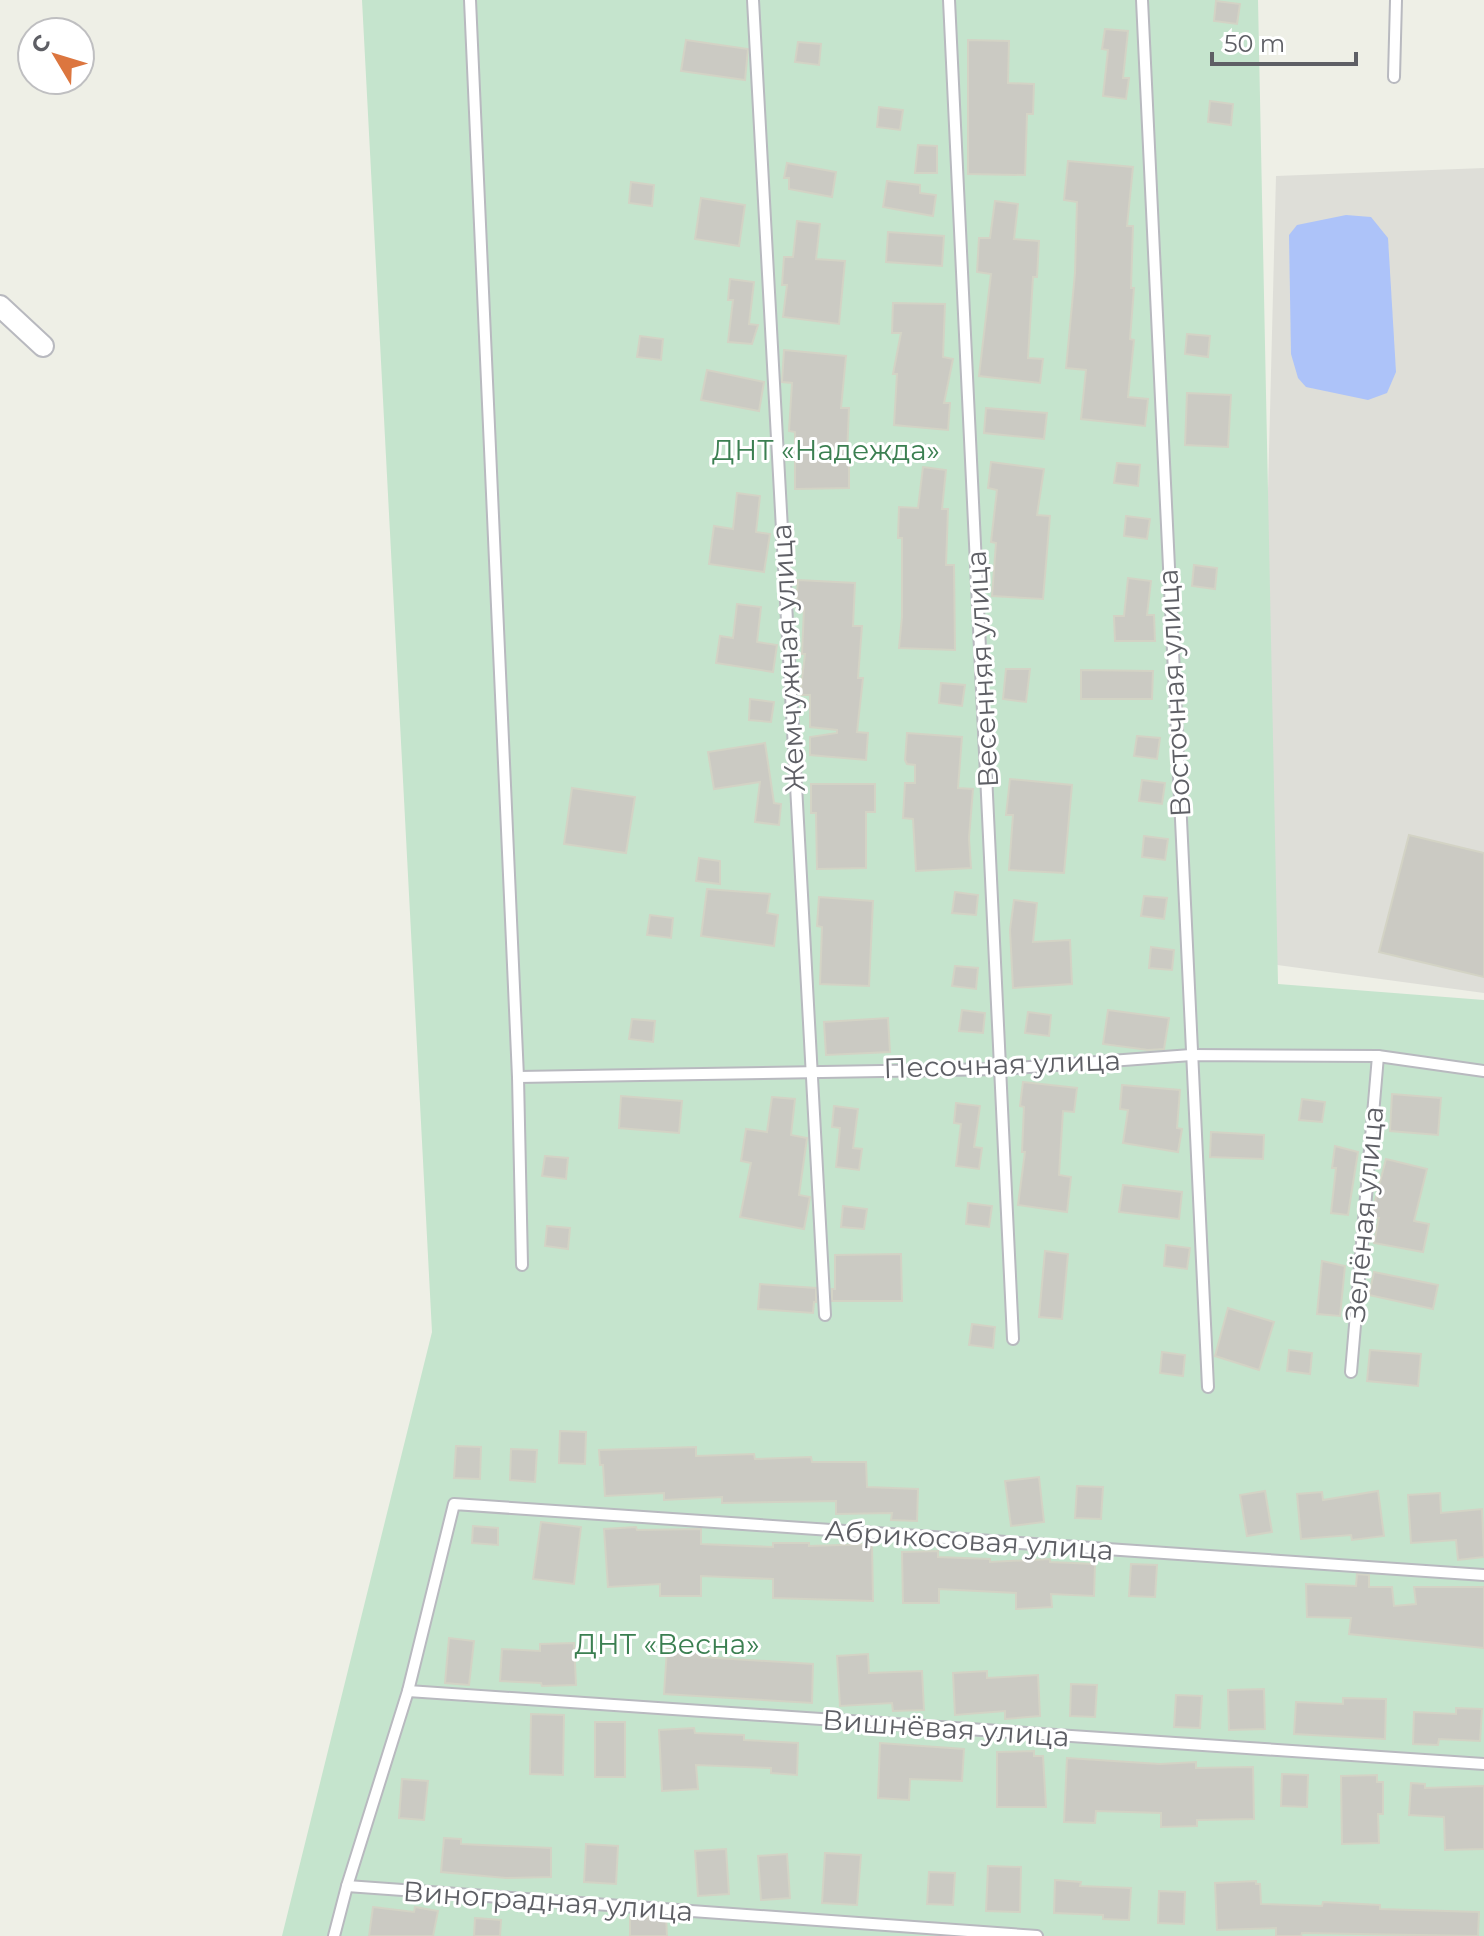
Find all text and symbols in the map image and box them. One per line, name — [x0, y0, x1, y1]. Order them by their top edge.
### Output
north arrow — [16, 16, 96, 96]
scale bar — [1212, 16, 1356, 66]
text: С — [25, 29, 56, 59]
text: 50 m — [1224, 29, 1285, 58]
park label: ДНТ «Надежда» — [712, 433, 940, 467]
street label: Жемчужная улица — [764, 523, 812, 793]
street label: Весенняя улица — [959, 549, 1005, 789]
street label: Восточная улица — [1151, 568, 1197, 818]
street label: Песочная улица — [883, 1043, 1121, 1085]
street label: Зелёная улица — [1338, 1105, 1390, 1323]
street label: Абрикосовая улица — [823, 1513, 1115, 1567]
park label: ДНТ «Весна» — [575, 1627, 760, 1661]
street label: Вишнёвая улица — [821, 1702, 1071, 1754]
street label: Виноградная улица — [402, 1874, 694, 1928]

